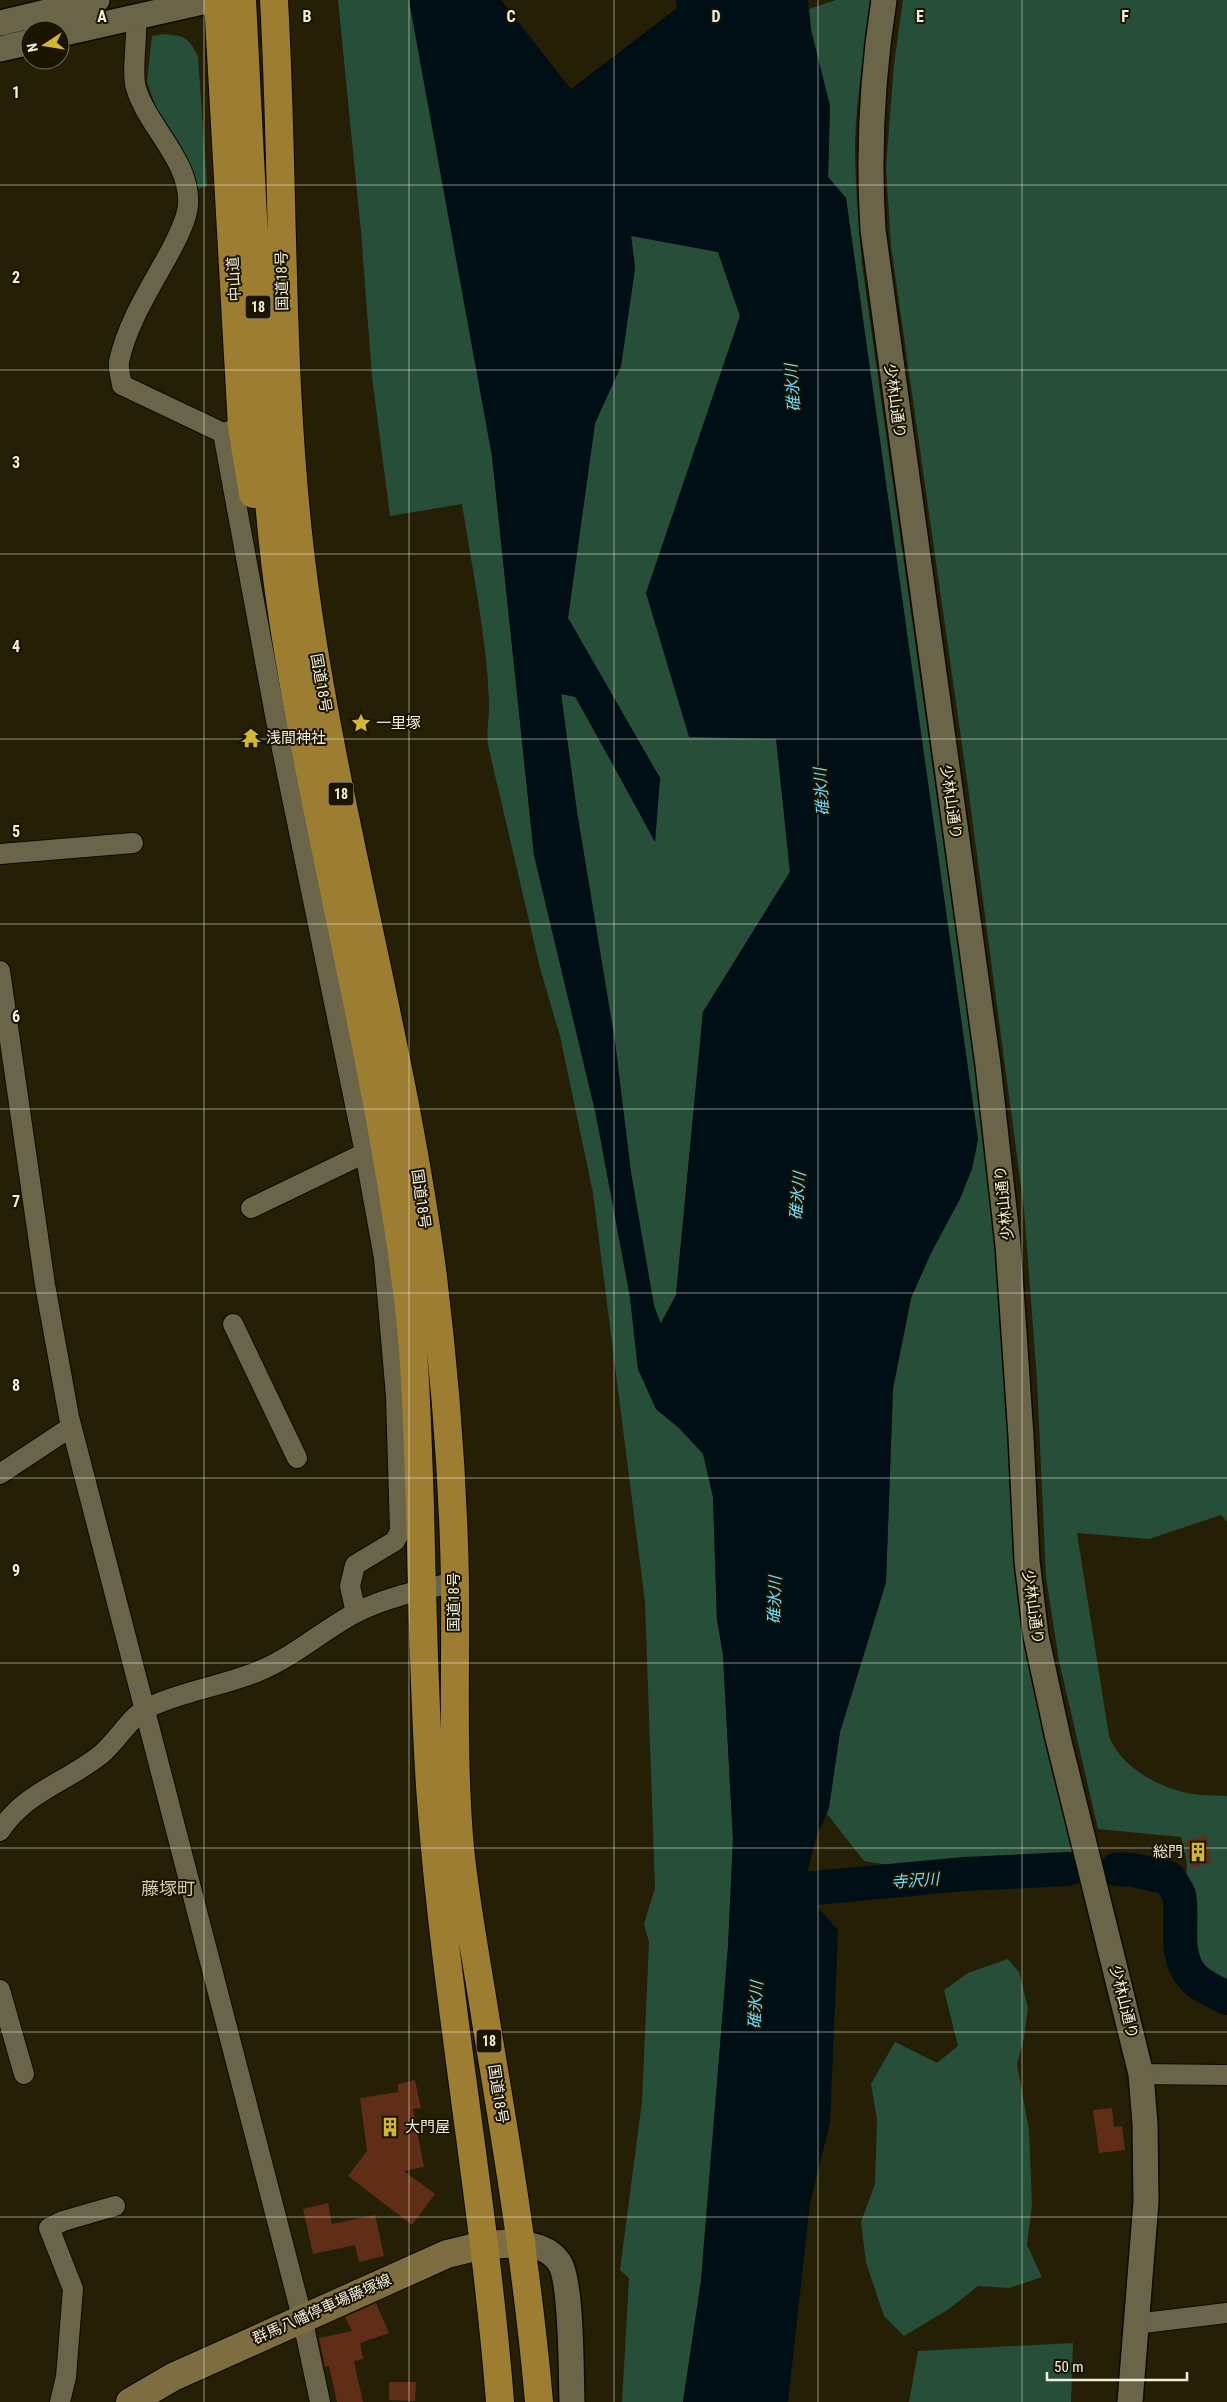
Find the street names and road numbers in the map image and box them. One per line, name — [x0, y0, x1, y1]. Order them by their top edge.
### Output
street label: 国道18号 — [272, 251, 292, 311]
street label: 中山道 — [224, 256, 244, 302]
road number: 18 — [246, 296, 270, 318]
street label: 少林山通り — [881, 363, 909, 439]
street label: 国道18号 — [307, 652, 335, 714]
street label: 少林山通り — [937, 764, 965, 840]
road number: 18 — [328, 782, 354, 806]
street label: 少林山通り — [991, 1165, 1017, 1241]
street label: 国道18号 — [408, 1168, 434, 1230]
street label: 少林山通り — [1019, 1569, 1047, 1645]
street label: 国道18号 — [445, 1572, 463, 1632]
street label: 少林山通り — [1106, 1963, 1142, 2041]
road number: 18 — [476, 2030, 502, 2052]
street label: 国道18号 — [484, 2063, 512, 2125]
street label: 群馬八幡停車場藤塚線 — [250, 2270, 394, 2348]

